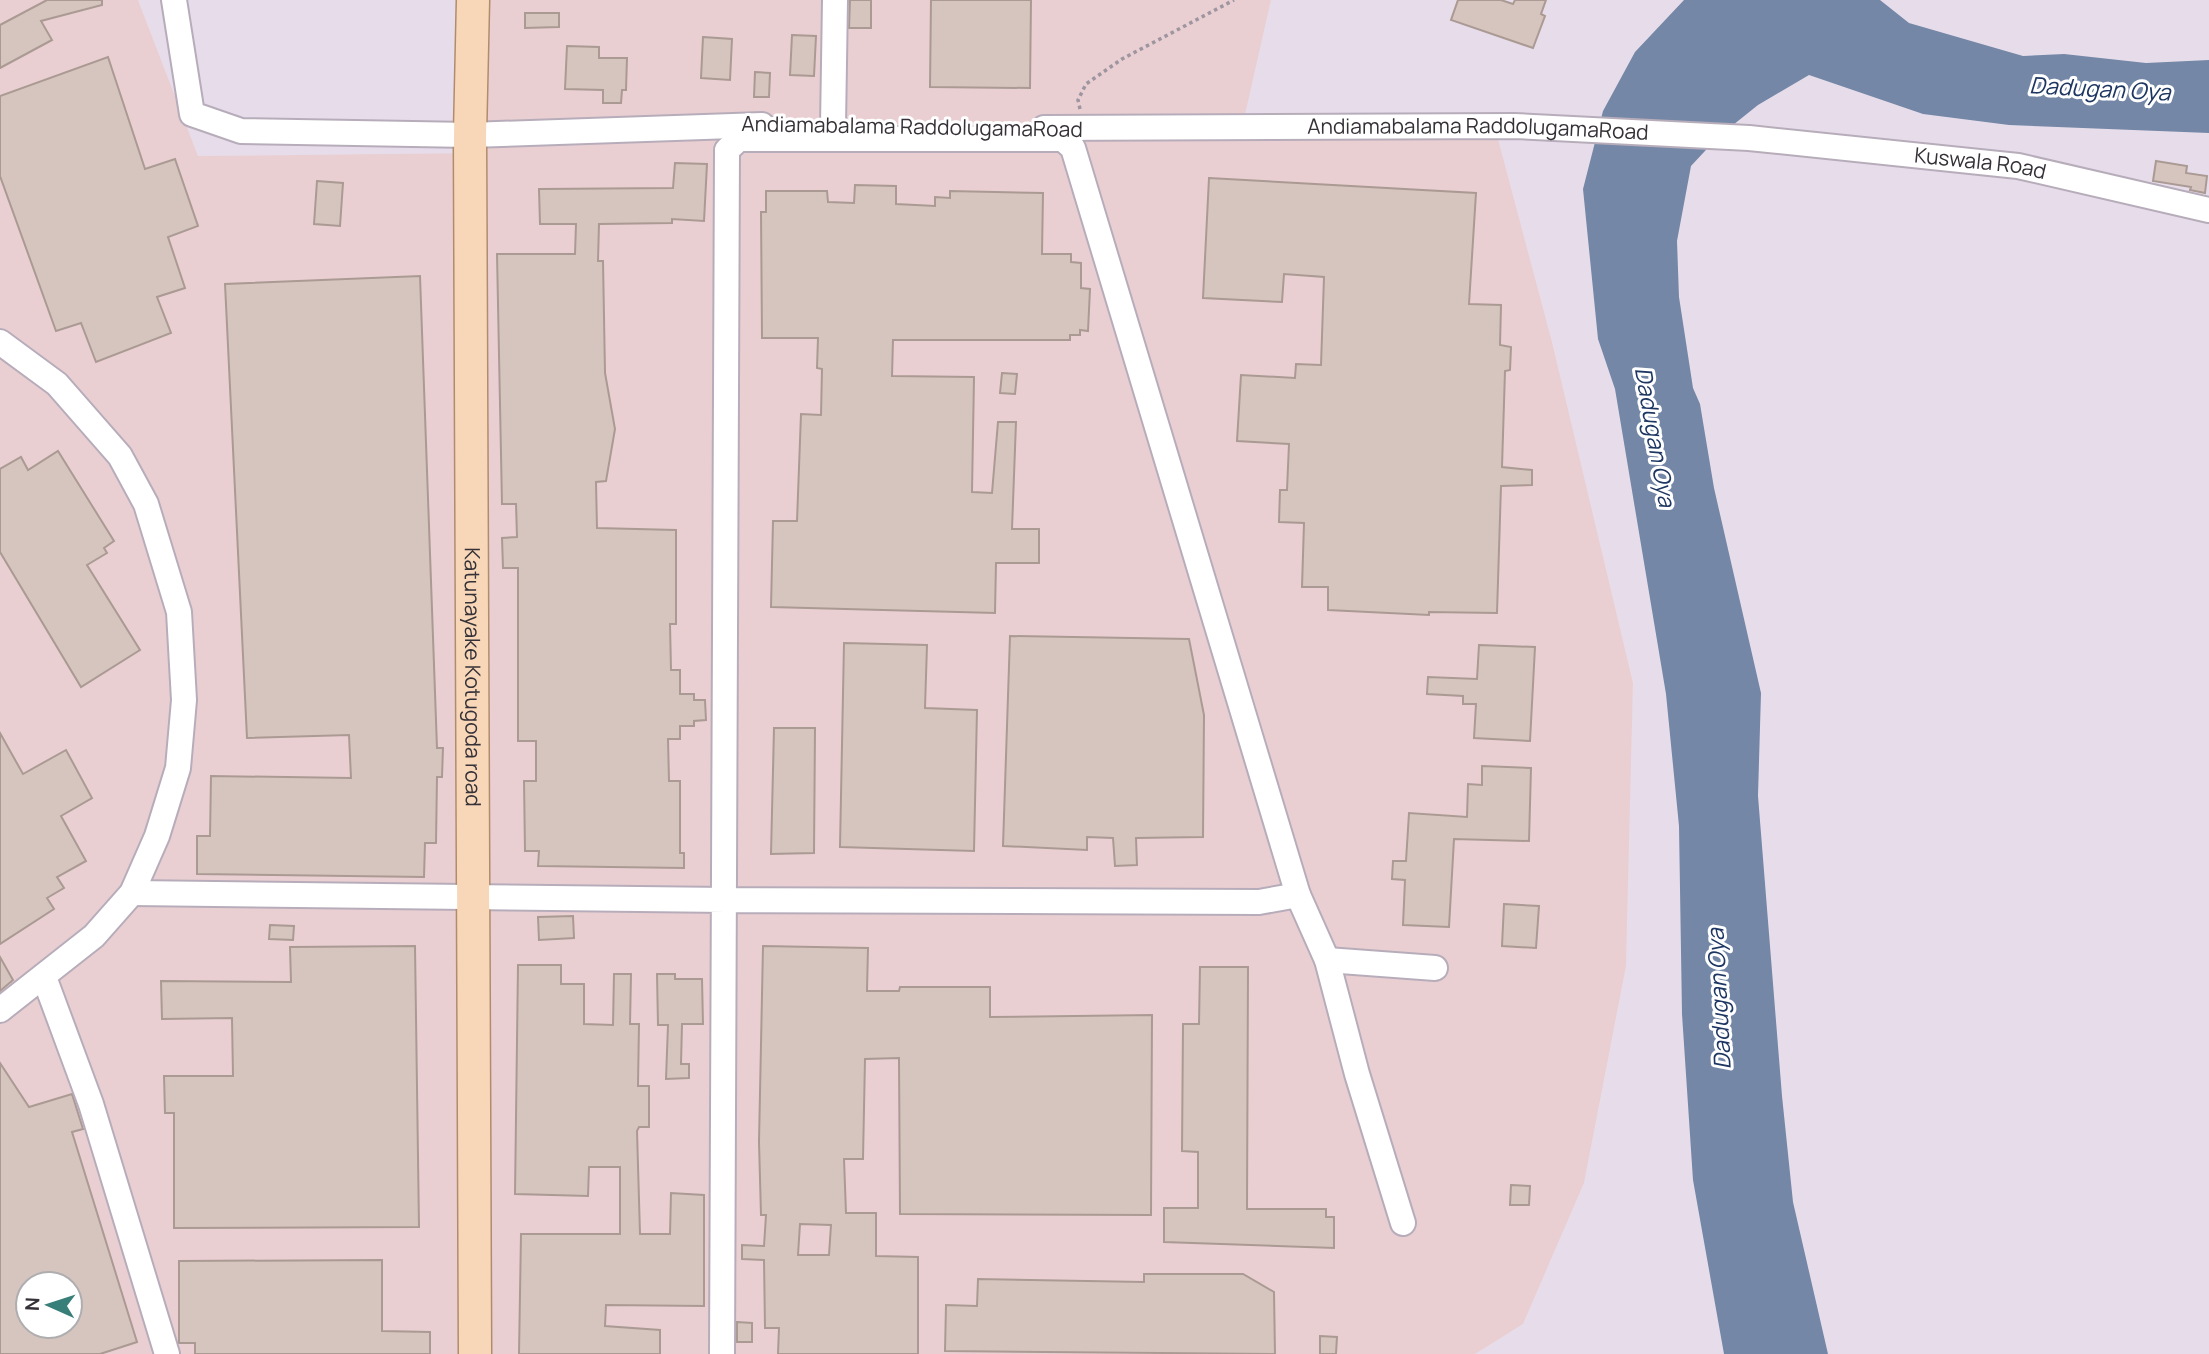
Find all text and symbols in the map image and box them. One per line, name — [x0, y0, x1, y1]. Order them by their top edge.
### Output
water label: Dadugan Oya — [2029, 68, 2173, 108]
street label: Andiamabalama RaddolugamaRoad — [741, 109, 1083, 143]
street label: Andiamabalama RaddolugamaRoad — [1307, 111, 1649, 146]
street label: Kuswala Road — [1913, 140, 2049, 185]
water label: Dadugan Oya — [1628, 364, 1684, 510]
street label: Katunayake Kotugoda road — [459, 547, 488, 807]
water label: Dadugan Oya — [1698, 926, 1738, 1070]
north arrow — [14, 1270, 84, 1340]
text: N — [19, 1297, 45, 1312]

